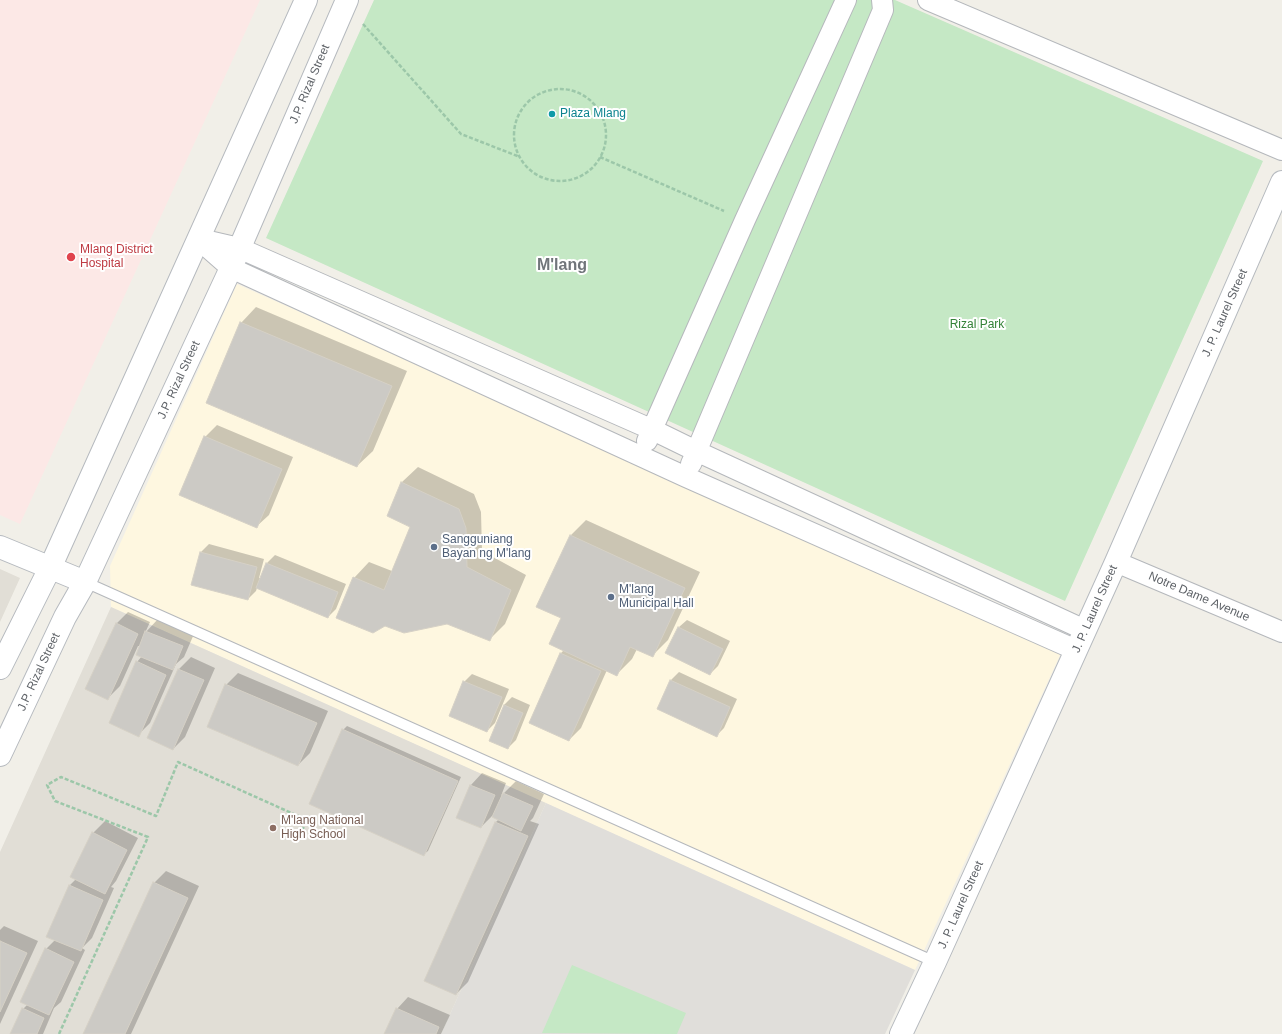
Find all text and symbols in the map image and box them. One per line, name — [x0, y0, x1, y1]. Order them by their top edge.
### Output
street label: J.P. Rizal Street — [287, 42, 333, 126]
place label: Plaza Mlang — [560, 107, 626, 121]
marker: Plaza Mlang — [547, 109, 557, 119]
place label: Mlang District Hospital — [80, 243, 153, 271]
marker: Mlang District Hospital — [65, 251, 77, 263]
district label: M'lang — [537, 256, 587, 276]
street label: J. P. Laurel Street — [1199, 267, 1251, 359]
park label: Rizal Park — [950, 318, 1004, 332]
street label: J.P. Rizal Street — [155, 339, 203, 421]
place label: Sangguniang Bayan ng M'lang — [442, 533, 531, 561]
marker: Sangguniang Bayan ng M'lang — [429, 542, 439, 552]
street label: J. P. Laurel Street — [1069, 563, 1121, 655]
street label: Notre Dame Avenue — [1146, 569, 1252, 625]
place label: M'lang Municipal Hall — [619, 583, 694, 611]
marker: M'lang Municipal Hall — [606, 592, 616, 602]
street label: J.P. Rizal Street — [15, 631, 63, 713]
place label: M'lang National High School — [281, 814, 363, 842]
marker: M'lang National High School — [268, 823, 278, 833]
street label: J. P. Laurel Street — [935, 859, 987, 951]

